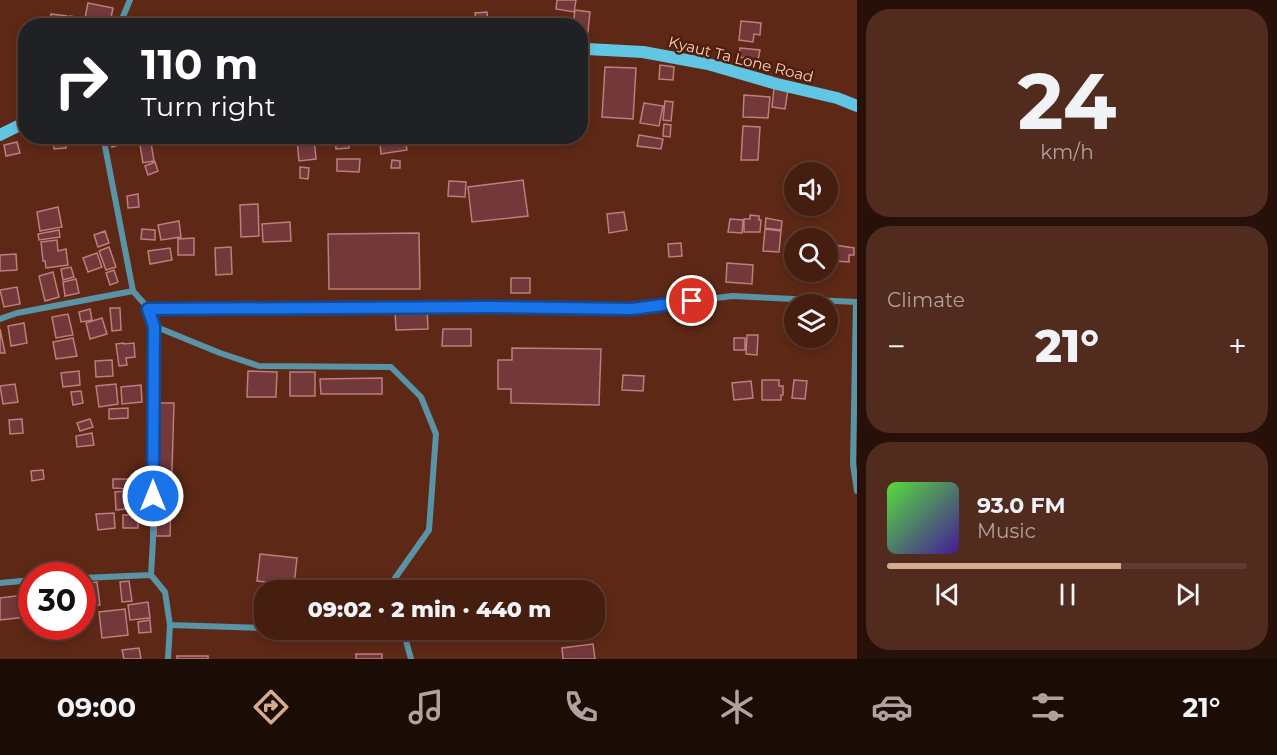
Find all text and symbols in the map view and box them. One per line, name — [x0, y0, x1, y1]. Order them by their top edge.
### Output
street label: Kyaut Ta Lone Road — [666, 32, 816, 86]
text: 110 m — [141, 38, 258, 90]
icon: right — [42, 42, 120, 120]
text: 24 — [1018, 53, 1116, 149]
text: Turn right — [141, 90, 276, 123]
text: km/h — [1040, 140, 1094, 164]
map controls — [784, 162, 838, 348]
button: sound — [784, 162, 838, 216]
button: search — [784, 228, 838, 282]
pin — [666, 275, 717, 326]
icon: arrive — [675, 284, 708, 317]
text: Climate — [887, 288, 965, 312]
button: layers — [784, 294, 838, 348]
text: 21° — [1035, 318, 1099, 373]
text: − — [887, 326, 906, 366]
text: + — [1228, 326, 1247, 366]
position arrow — [121, 464, 185, 528]
text: 93.0 FM — [977, 492, 1066, 519]
text: Music — [977, 519, 1036, 543]
speed limit sign: 30 — [18, 562, 96, 640]
icon: previous — [931, 578, 964, 611]
icon: pause — [1051, 578, 1084, 611]
icon: next — [1171, 578, 1204, 611]
text: 09:02 · 2 min · 440 m — [308, 596, 551, 623]
icon: directions — [250, 686, 292, 728]
icon: music — [405, 686, 447, 728]
icon: phone — [560, 686, 602, 728]
icon: climate — [716, 686, 758, 728]
icon: car — [871, 686, 913, 728]
icon: filters — [1027, 686, 1069, 728]
text: 09:00 — [57, 691, 136, 724]
text: 21° — [1182, 691, 1220, 724]

